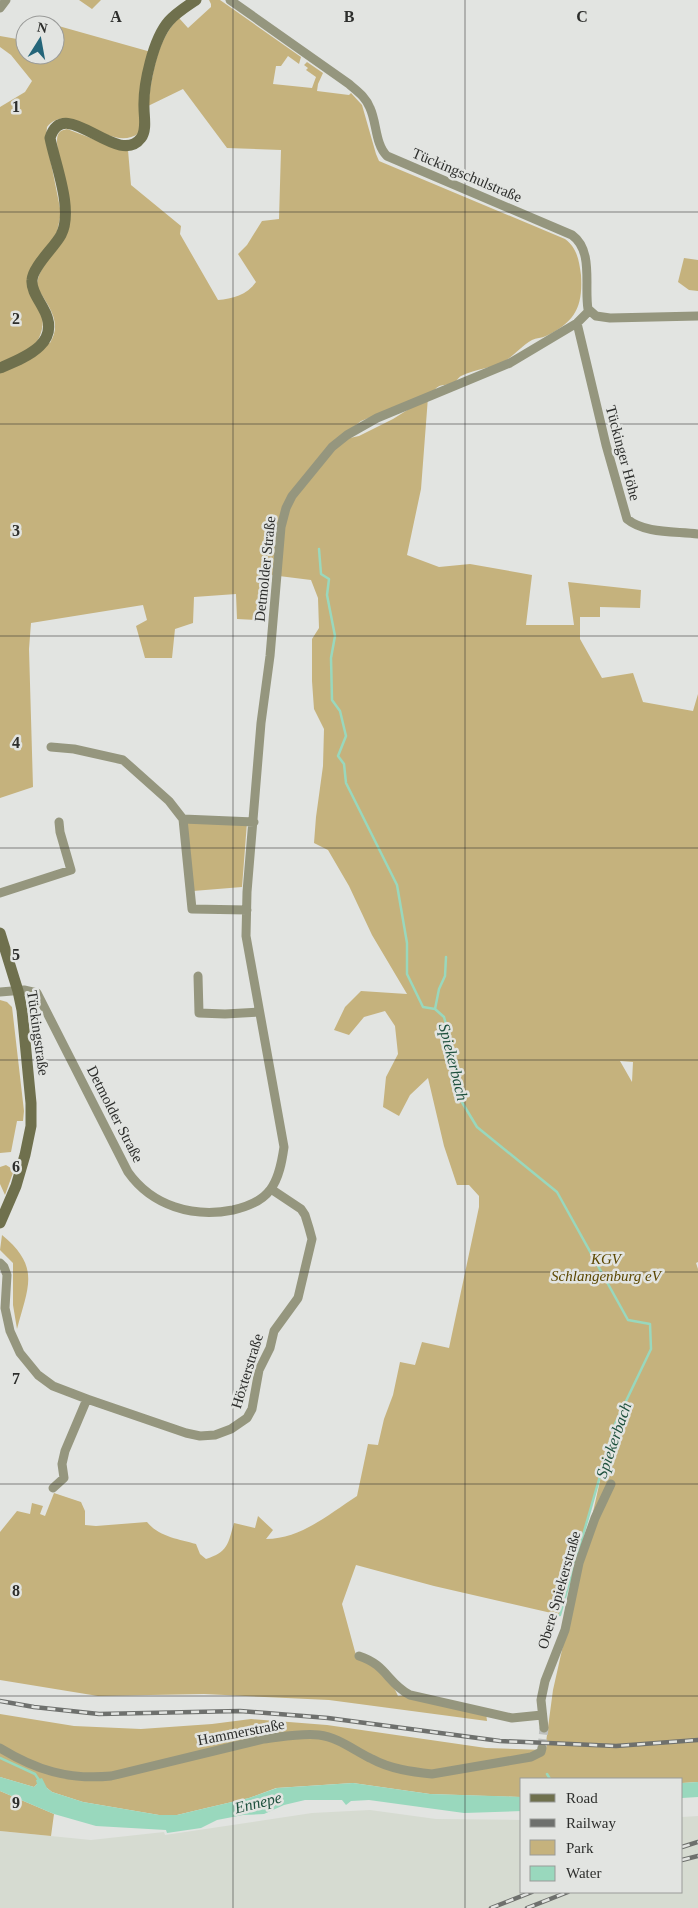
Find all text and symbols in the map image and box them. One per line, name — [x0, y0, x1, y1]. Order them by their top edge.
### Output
text: A — [110, 8, 122, 25]
text: B — [344, 8, 355, 25]
text: C — [576, 8, 588, 25]
north arrow — [15, 15, 65, 65]
text: N — [36, 19, 49, 36]
text: 1 — [12, 98, 20, 115]
street label: Tückingschulstraße — [410, 145, 525, 205]
text: 2 — [12, 310, 20, 327]
street label: Tückinger Höhe — [603, 404, 643, 503]
street label: Detmolder Straße — [251, 515, 279, 623]
text: 3 — [12, 522, 20, 539]
text: 4 — [12, 734, 20, 751]
text: 5 — [12, 946, 20, 963]
street label: Tückingstraße — [24, 989, 52, 1077]
water label: Spiekerbach — [435, 1022, 471, 1103]
street label: Detmolder Straße — [84, 1063, 146, 1165]
text: 6 — [12, 1158, 20, 1175]
park label: KGV Schlangenburg eV — [551, 1251, 663, 1284]
street label: Höxterstraße — [228, 1331, 266, 1410]
text: 7 — [12, 1370, 20, 1387]
water label: Spiekerbach — [593, 1400, 635, 1481]
street label: Obere Spiekerstraße — [534, 1529, 584, 1651]
text: 8 — [12, 1582, 20, 1599]
street label: Hammerstraße — [196, 1716, 286, 1748]
legend — [520, 1778, 683, 1893]
water label: Ennepe — [232, 1788, 284, 1818]
text: Road — [566, 1790, 598, 1806]
text: 9 — [12, 1794, 20, 1811]
text: Railway — [566, 1815, 616, 1831]
text: Park — [566, 1840, 594, 1856]
text: Water — [566, 1865, 601, 1881]

